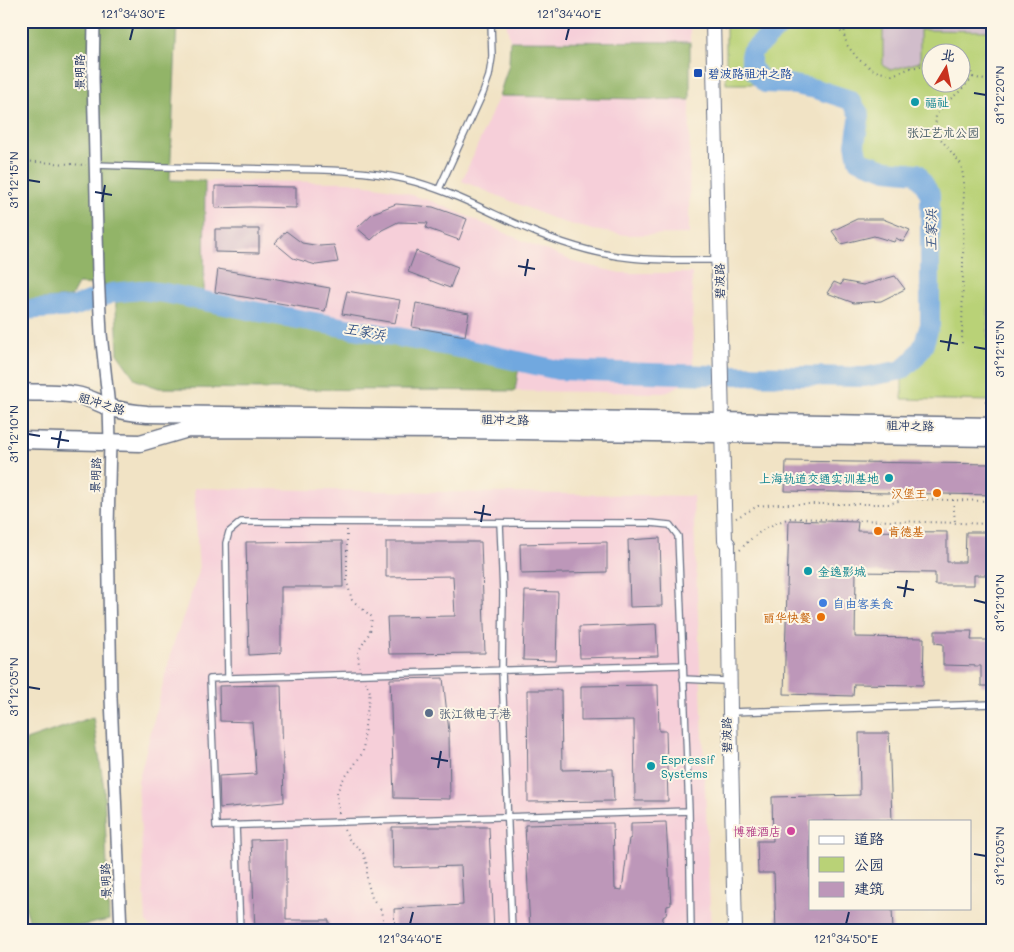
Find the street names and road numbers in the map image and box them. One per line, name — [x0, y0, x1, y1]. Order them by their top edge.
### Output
street label: 景明路 — [71, 54, 87, 90]
street label: 碧波路 — [711, 263, 727, 299]
street label: 祖冲之路 — [77, 388, 127, 418]
street label: 祖冲之路 — [481, 411, 529, 427]
street label: 祖冲之路 — [886, 417, 934, 433]
street label: 景明路 — [86, 457, 104, 493]
street label: 碧波路 — [718, 717, 734, 753]
street label: 景明路 — [96, 863, 114, 899]

